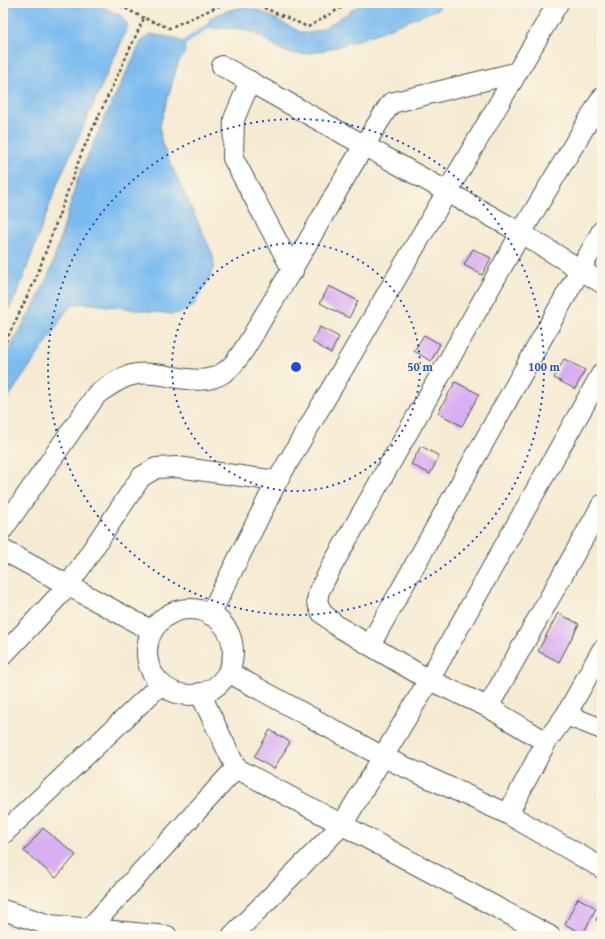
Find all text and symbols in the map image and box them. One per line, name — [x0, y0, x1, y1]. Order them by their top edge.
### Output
text: 50 m — [407, 358, 433, 375]
text: 100 m — [528, 358, 561, 375]
centre of rings — [289, 360, 303, 374]

